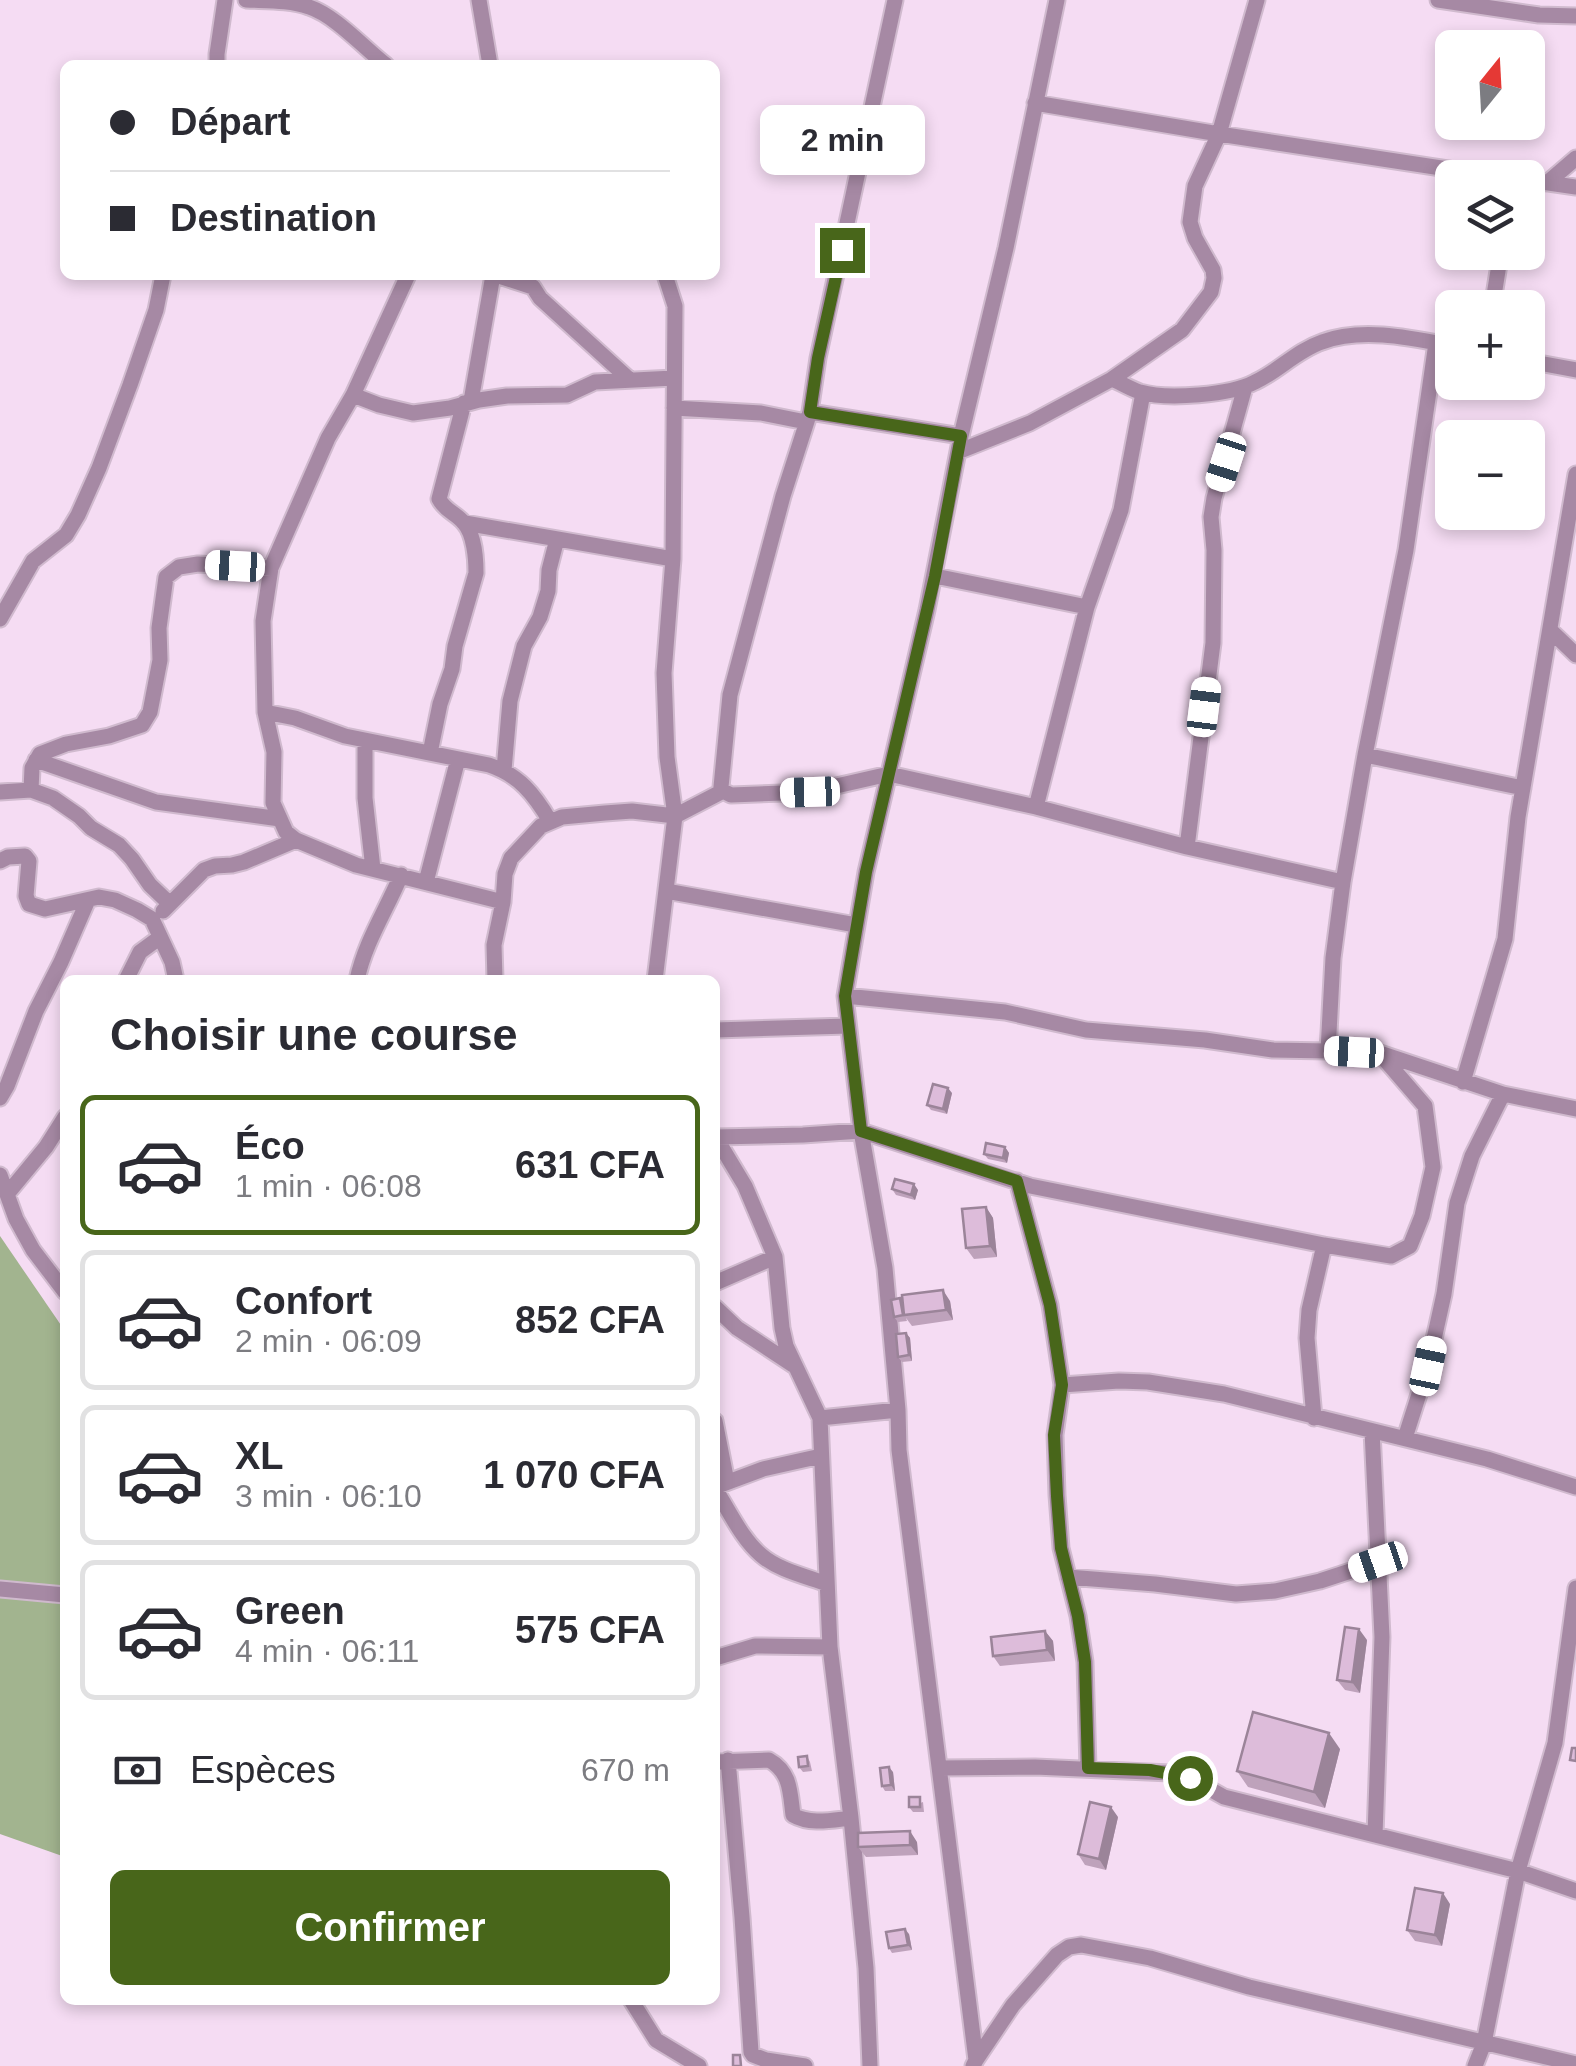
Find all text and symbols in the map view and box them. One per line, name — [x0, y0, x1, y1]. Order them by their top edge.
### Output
north arrow — [1435, 30, 1545, 140]
map controls — [1435, 30, 1545, 530]
text: Départ — [170, 101, 290, 143]
callout: 2 min — [760, 105, 924, 175]
text: 2 min — [801, 122, 884, 158]
button: layers — [1435, 160, 1545, 270]
text: Destination — [170, 197, 377, 239]
route end — [820, 228, 865, 273]
button: + — [1435, 290, 1545, 400]
button: − — [1435, 420, 1545, 530]
car — [1202, 429, 1250, 495]
car — [204, 549, 266, 583]
car — [1185, 675, 1223, 739]
car — [779, 776, 841, 808]
text: Choisir une course — [110, 1009, 518, 1060]
car — [1323, 1035, 1385, 1069]
icon: car — [115, 1120, 205, 1210]
text: Éco — [235, 1125, 305, 1167]
text: 631 CFA — [515, 1144, 665, 1186]
text: 1 min · 06:08 — [235, 1168, 422, 1204]
icon: car — [115, 1275, 205, 1365]
text: Confort — [235, 1280, 372, 1322]
text: 852 CFA — [515, 1299, 665, 1341]
text: 2 min · 06:09 — [235, 1323, 422, 1359]
car — [1407, 1334, 1449, 1398]
icon: car — [115, 1430, 205, 1520]
text: XL — [235, 1435, 284, 1477]
text: 1 070 CFA — [483, 1454, 665, 1496]
text: 3 min · 06:10 — [235, 1478, 422, 1514]
car — [1345, 1538, 1411, 1586]
icon: car — [115, 1585, 205, 1675]
text: Green — [235, 1590, 345, 1632]
text: 575 CFA — [515, 1609, 665, 1651]
text: 4 min · 06:11 — [235, 1633, 419, 1669]
icon: cash — [110, 1743, 165, 1798]
text: Espèces — [190, 1749, 336, 1791]
text: 670 m — [581, 1752, 670, 1788]
route start — [1168, 1756, 1213, 1801]
button: Confirmer — [110, 1870, 670, 1985]

